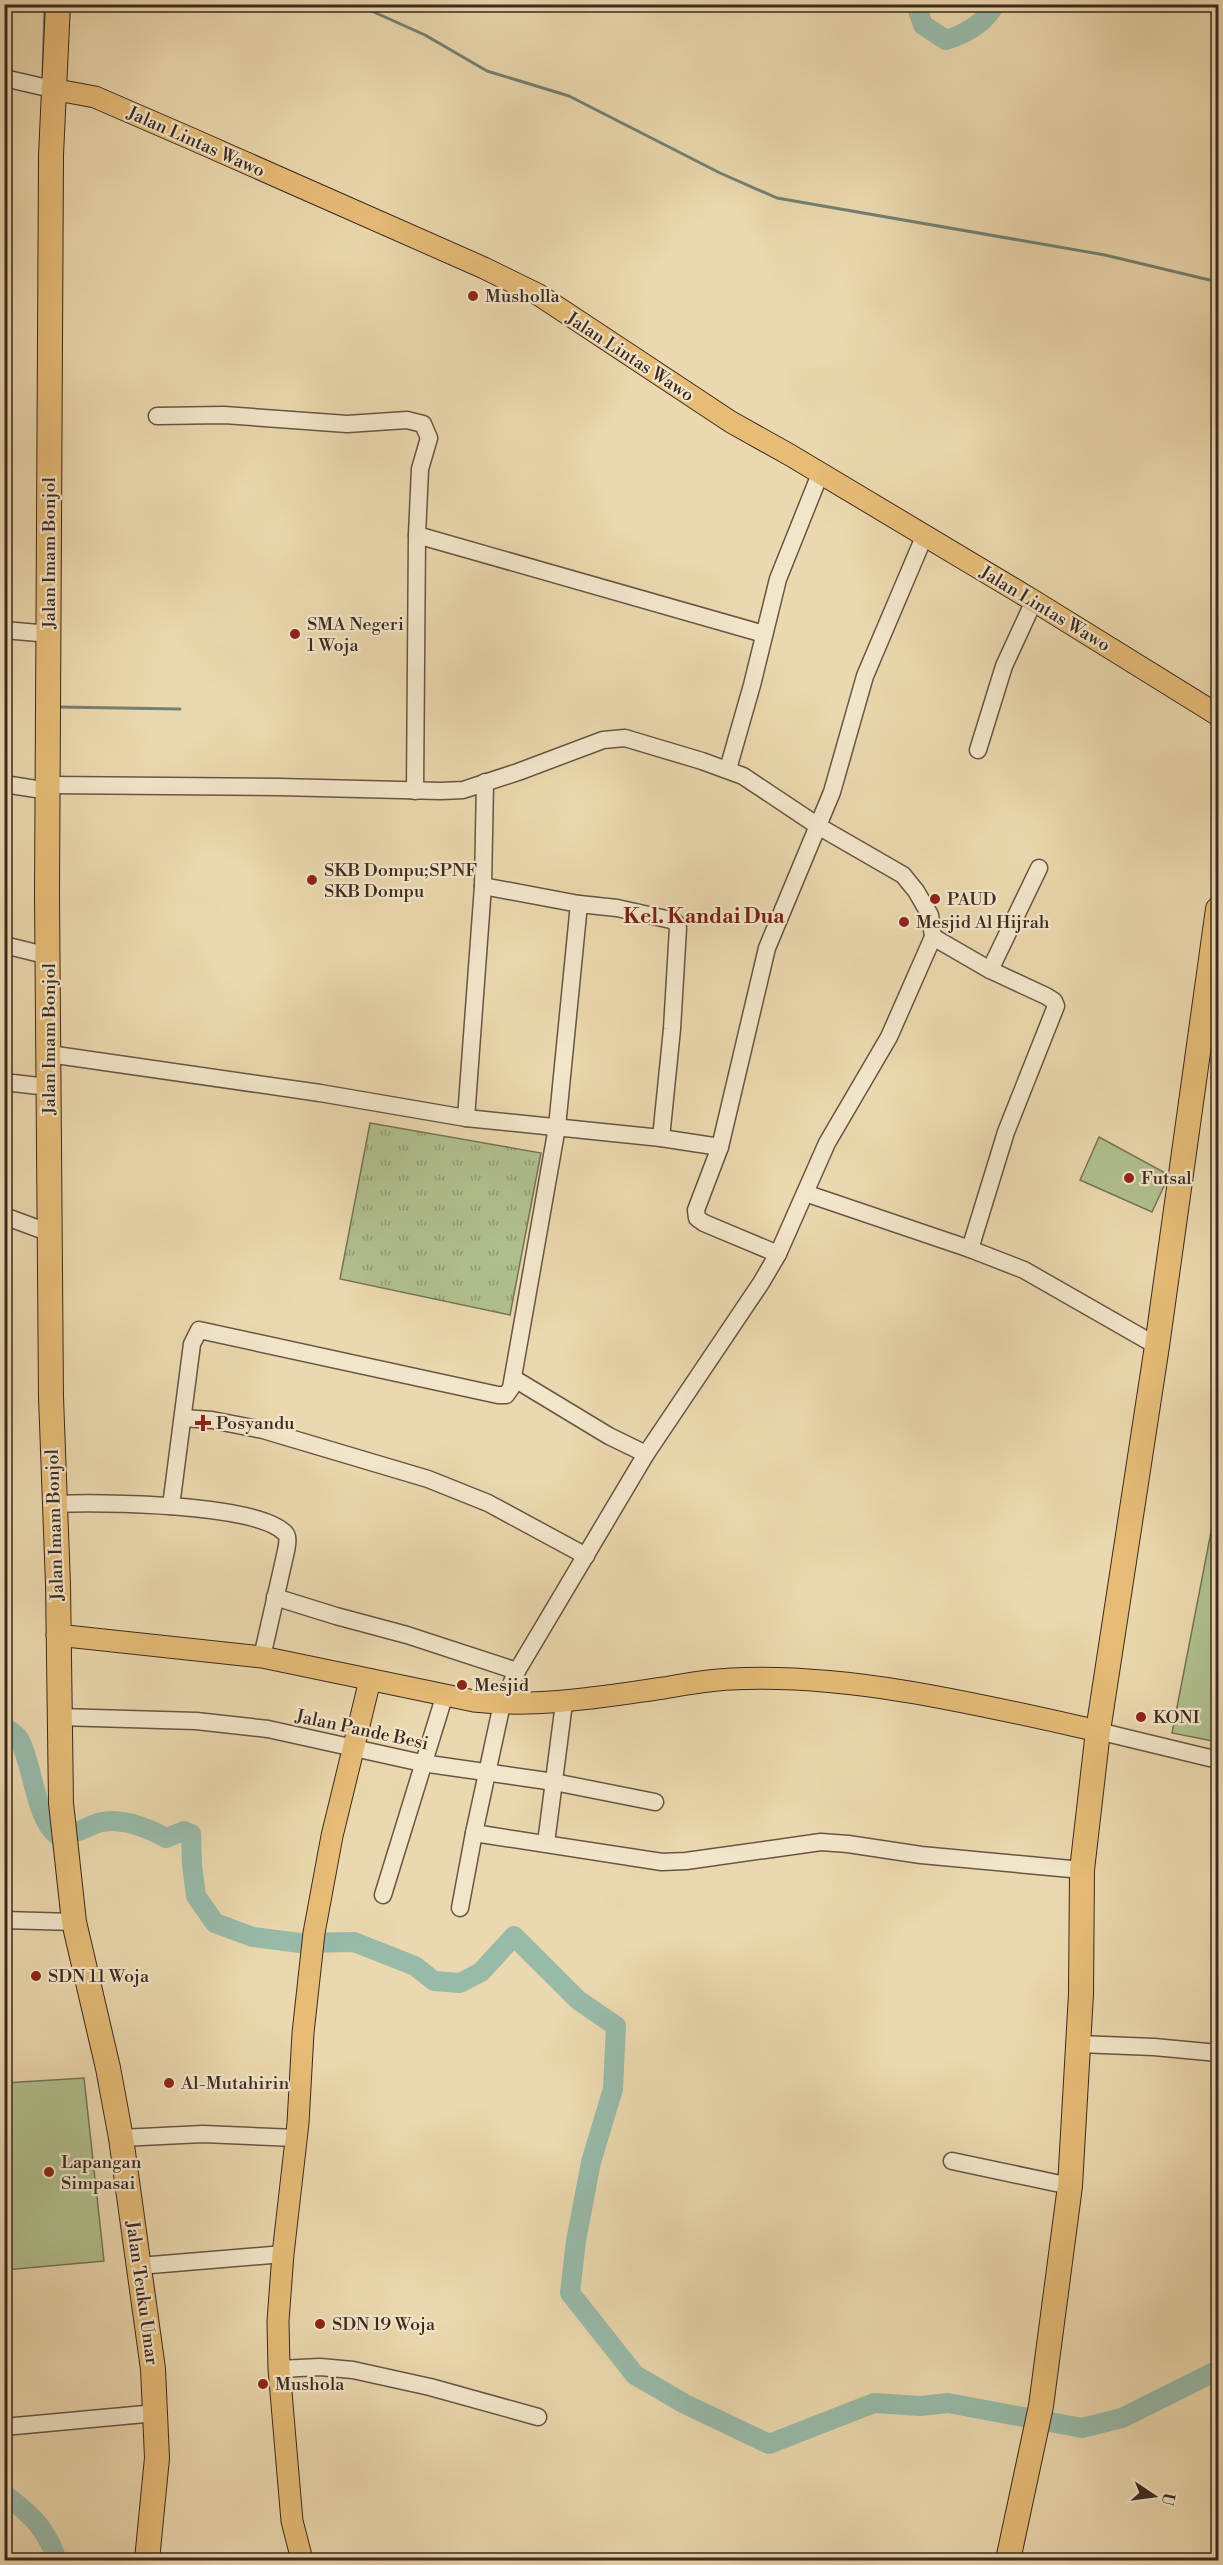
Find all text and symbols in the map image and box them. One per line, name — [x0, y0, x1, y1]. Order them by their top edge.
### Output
street label: Jalan Lintas Wawo — [123, 101, 268, 183]
place label: Musholla — [485, 285, 561, 308]
marker: Musholla — [466, 289, 480, 303]
street label: Jalan Lintas Wawo — [561, 306, 698, 407]
street label: Jalan Imam Bonjol — [38, 476, 61, 630]
street label: Jalan Lintas Wawo — [975, 560, 1114, 657]
place label: SMA Negeri 1 Woja — [307, 613, 404, 657]
marker: SMA Negeri 1 Woja — [288, 627, 302, 641]
place label: SKB Dompu;SPNF SKB Dompu — [324, 859, 477, 903]
marker: SKB Dompu;SPNF SKB Dompu — [305, 873, 319, 887]
place label: PAUD — [947, 888, 996, 911]
marker: PAUD — [928, 892, 942, 906]
district label: Kel. Kandai Dua — [623, 904, 785, 930]
place label: Mesjid Al Hijrah — [916, 911, 1050, 934]
marker: Mesjid Al Hijrah — [897, 915, 911, 929]
street label: Jalan Imam Bonjol — [38, 962, 61, 1116]
place label: Futsal — [1141, 1167, 1192, 1190]
marker: Futsal — [1122, 1171, 1136, 1185]
place label: Posyandu — [216, 1412, 295, 1435]
marker: Posyandu — [194, 1414, 212, 1432]
street label: Jalan Imam Bonjol — [41, 1448, 69, 1602]
place label: Mesjid — [474, 1674, 530, 1697]
marker: Mesjid — [455, 1678, 469, 1692]
street label: Jalan Pande Besi — [292, 1704, 431, 1755]
place label: KONI — [1153, 1706, 1200, 1729]
marker: KONI — [1134, 1710, 1148, 1724]
place label: SDN 11 Woja — [48, 1965, 150, 1988]
marker: SDN 11 Woja — [29, 1969, 43, 1983]
place label: Al-Mutahirin — [180, 2072, 289, 2095]
marker: Al-Mutahirin — [162, 2076, 176, 2090]
place label: Lapangan Simpasai — [61, 2151, 142, 2195]
marker: Lapangan Simpasai — [42, 2165, 56, 2179]
street label: Jalan Teuku Umar — [120, 2218, 164, 2367]
place label: SDN 19 Woja — [332, 2313, 436, 2336]
marker: SDN 19 Woja — [313, 2317, 327, 2331]
place label: Mushola — [275, 2373, 345, 2396]
marker: Mushola — [256, 2377, 270, 2391]
north arrow — [1124, 2466, 1184, 2526]
text: U — [1156, 2491, 1179, 2508]

